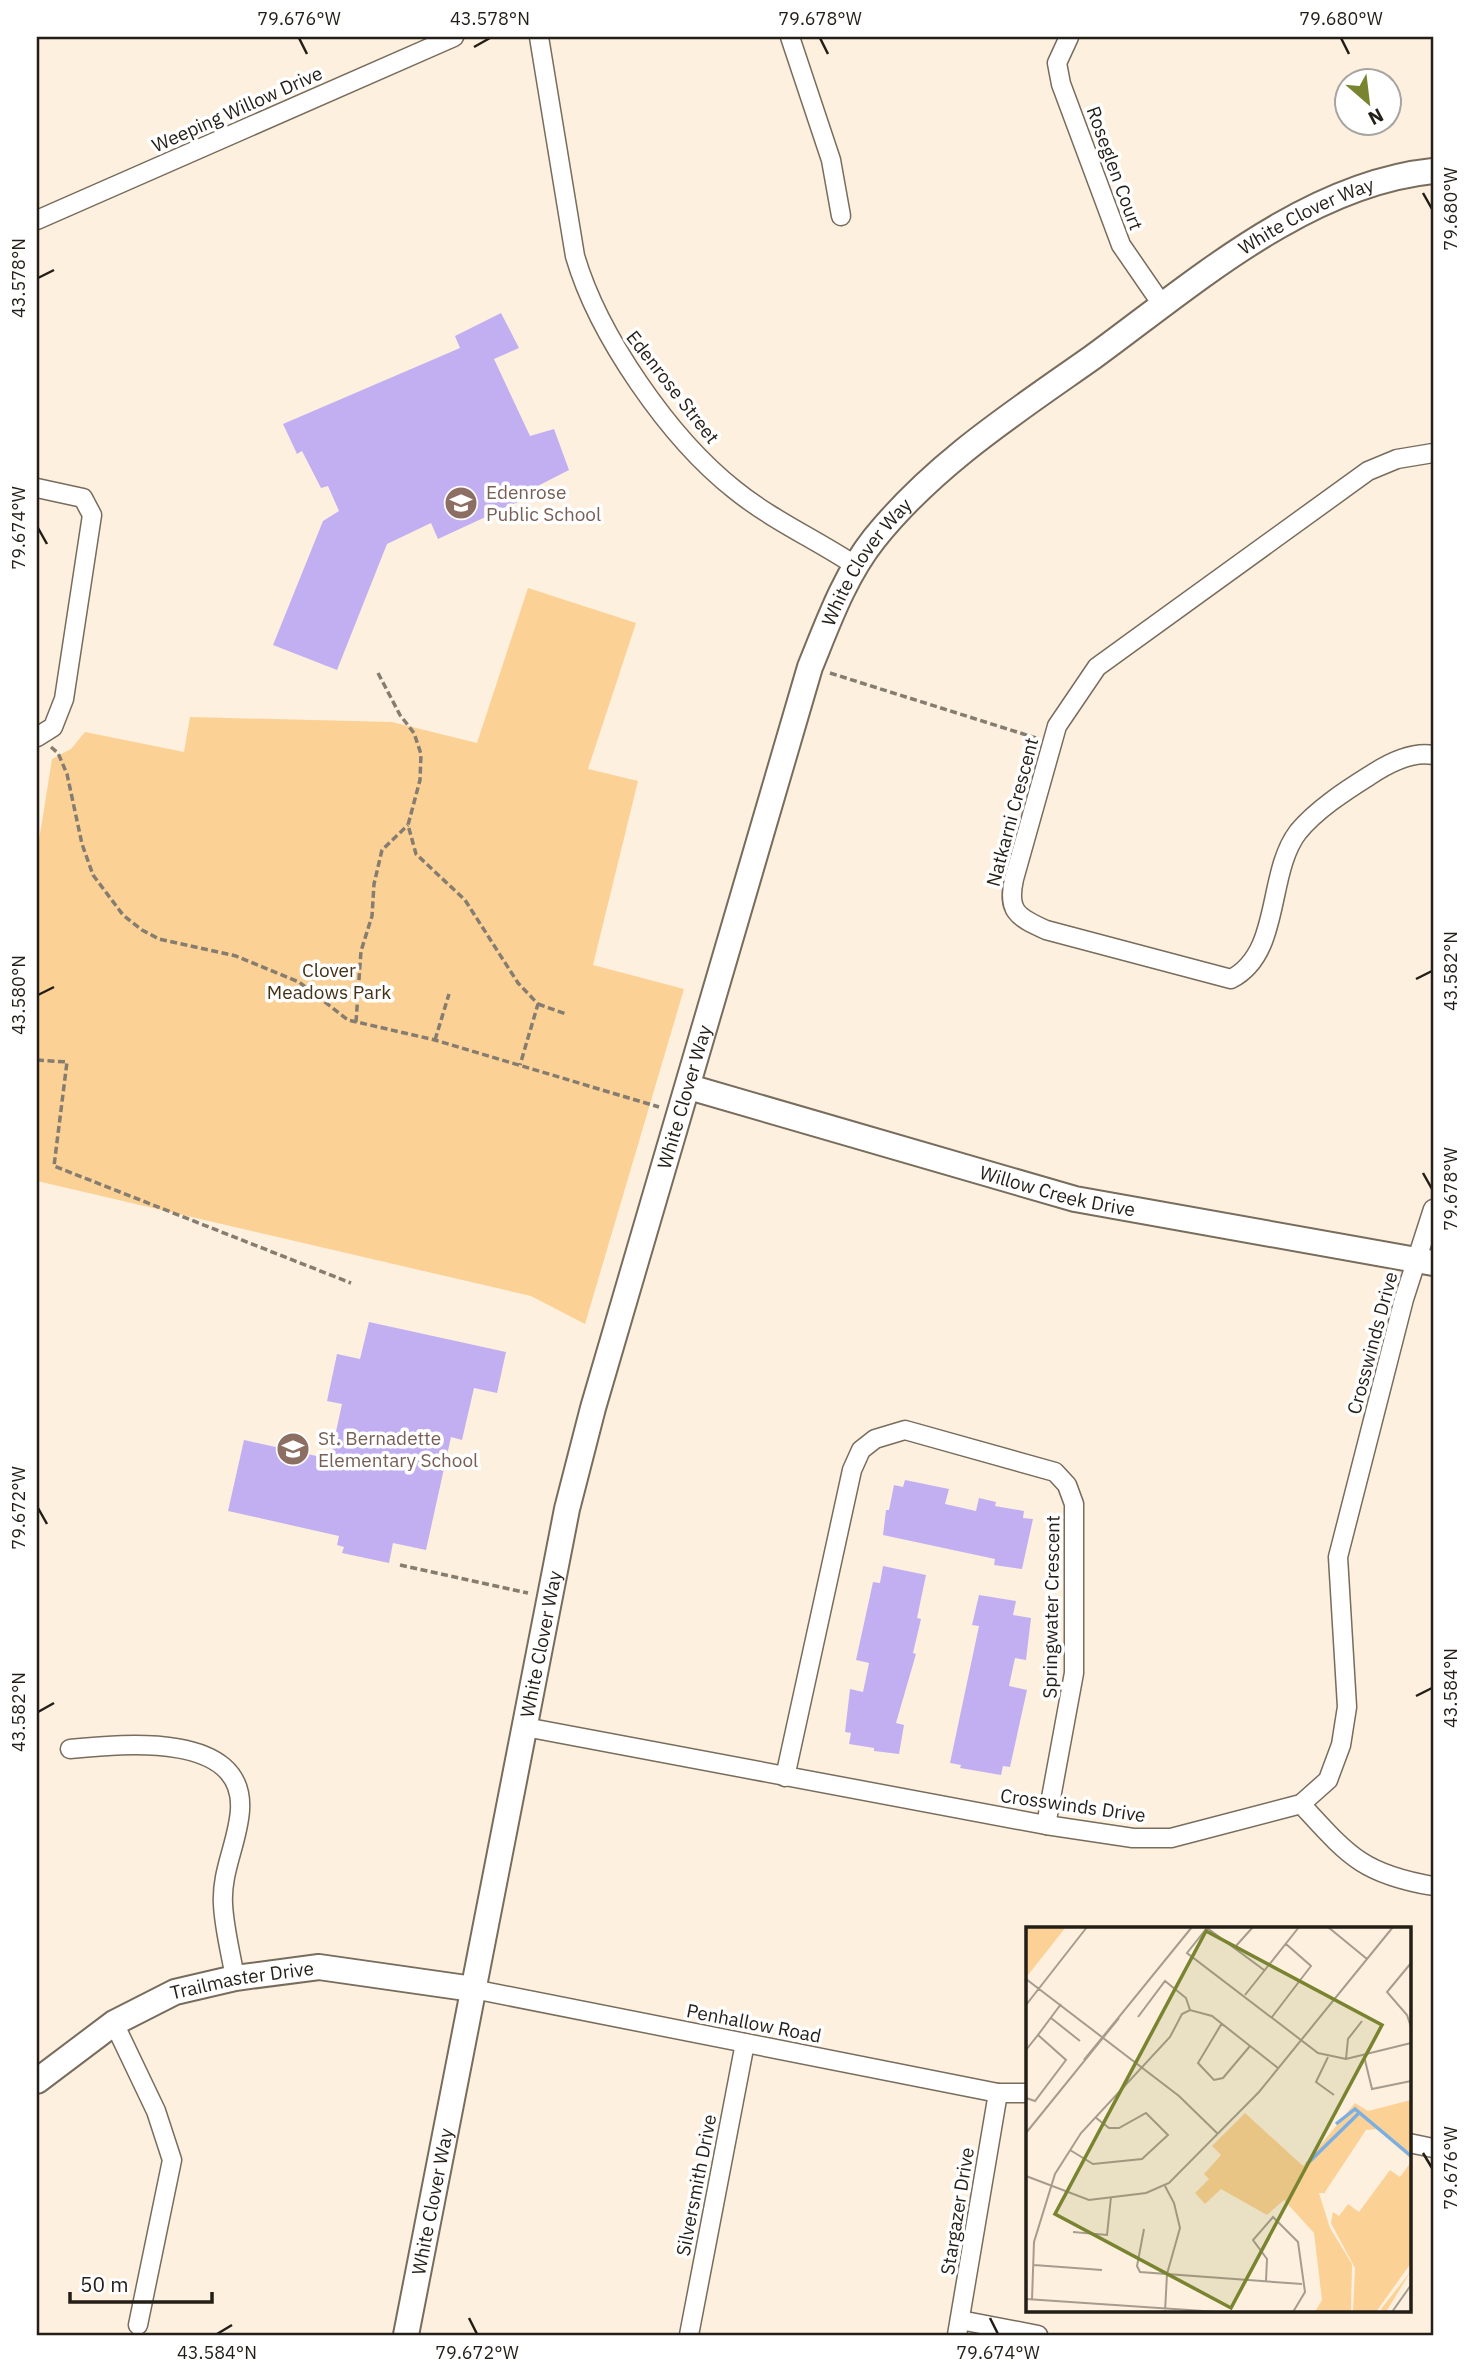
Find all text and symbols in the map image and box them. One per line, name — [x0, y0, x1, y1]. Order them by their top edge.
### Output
text: 79.676°W — [257, 7, 341, 30]
text: 43.578°N — [450, 7, 530, 30]
text: 79.678°W — [778, 7, 862, 30]
text: 79.680°W — [1299, 7, 1383, 30]
street label: Weeping Willow Drive — [148, 61, 326, 157]
north arrow — [1334, 66, 1404, 136]
street label: Roseglen Court — [1081, 103, 1149, 233]
text: N — [1364, 103, 1388, 131]
text: 79.680°W — [1439, 167, 1462, 251]
street label: White Clover Way — [1234, 172, 1377, 260]
text: 43.578°N — [7, 238, 30, 318]
street label: Edenrose Street — [621, 326, 725, 448]
place label: Edenrose Public School — [486, 480, 601, 526]
school or university icon: Edenrose Public School — [442, 484, 480, 522]
text: 79.674°W — [7, 486, 30, 570]
street label: White Clover Way — [816, 492, 917, 629]
street label: Natkarni Crescent — [981, 735, 1043, 889]
text: 43.582°N — [1439, 931, 1462, 1011]
text: 43.580°N — [7, 955, 30, 1035]
park label: Clover Meadows Park — [267, 958, 391, 1004]
street label: White Clover Way — [652, 1022, 717, 1172]
text: 79.678°W — [1439, 1147, 1462, 1231]
street label: Willow Creek Drive — [977, 1160, 1137, 1222]
street label: Crosswinds Drive — [1341, 1269, 1403, 1417]
place label: St. Bernadette Elementary School — [318, 1426, 478, 1472]
school or university icon: St. Bernadette Elementary School — [274, 1430, 312, 1468]
text: 79.672°W — [7, 1466, 30, 1550]
street label: Springwater Crescent — [1037, 1515, 1065, 1699]
street label: White Clover Way — [515, 1568, 567, 1719]
text: 43.584°N — [1439, 1648, 1462, 1728]
text: 43.582°N — [7, 1672, 30, 1752]
street label: Crosswinds Drive — [999, 1783, 1147, 1827]
inset map — [1026, 1927, 1410, 2312]
street label: Trailmaster Drive — [168, 1956, 315, 2005]
street label: Penhallow Road — [685, 1998, 823, 2048]
street label: Silversmith Drive — [670, 2112, 722, 2258]
street label: White Clover Way — [406, 2126, 458, 2277]
text: 79.676°W — [1439, 2126, 1462, 2210]
street label: Stargazer Drive — [935, 2145, 979, 2277]
scale bar — [70, 2260, 212, 2304]
text: 50 m — [80, 2270, 129, 2298]
text: 43.584°N — [177, 2341, 257, 2364]
text: 79.672°W — [435, 2341, 519, 2364]
text: 79.674°W — [956, 2341, 1040, 2364]

